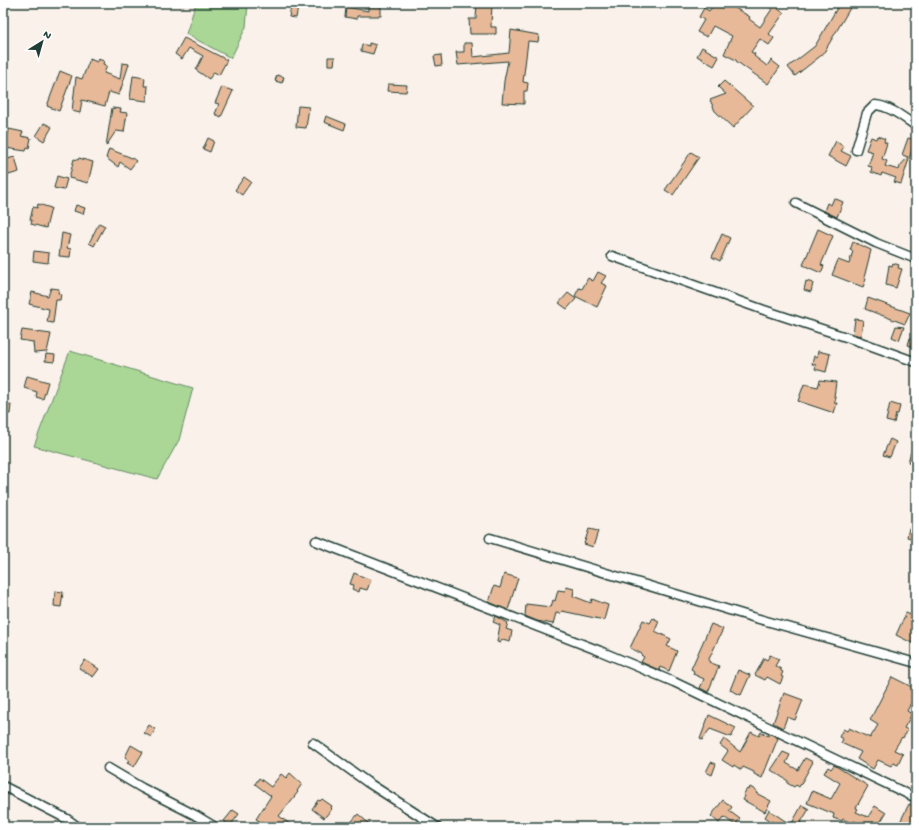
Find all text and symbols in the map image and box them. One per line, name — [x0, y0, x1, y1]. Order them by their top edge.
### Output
north arrow — [22, 22, 62, 62]
text: N — [40, 29, 53, 43]

